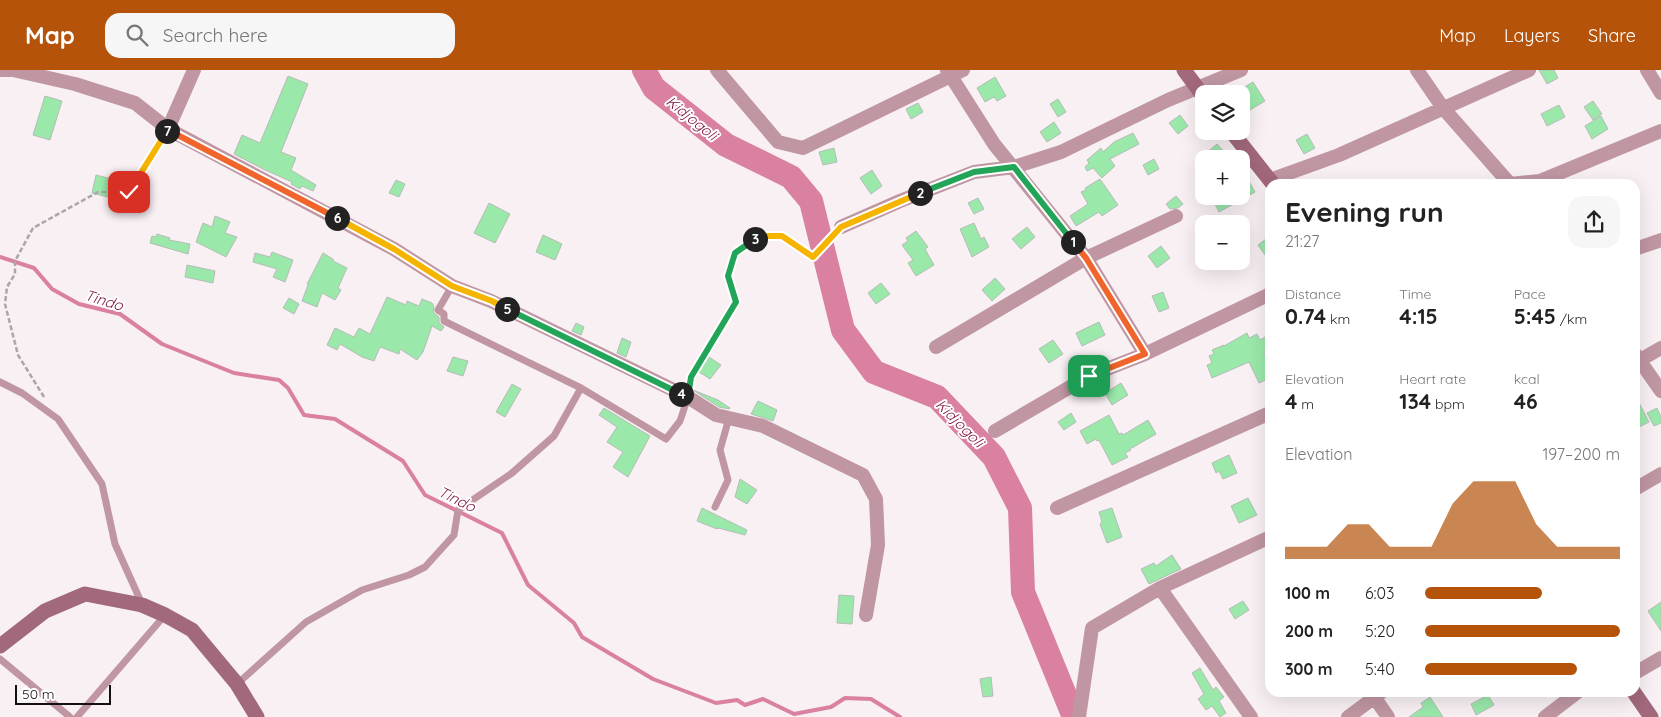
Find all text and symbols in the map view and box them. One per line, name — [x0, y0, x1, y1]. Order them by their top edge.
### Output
search box — [105, 13, 455, 58]
text: Map — [25, 20, 75, 50]
icon: search — [123, 21, 151, 49]
text: Search here — [163, 23, 268, 47]
text: Map — [1439, 24, 1476, 47]
text: Layers — [1504, 24, 1560, 47]
text: Share — [1588, 24, 1636, 47]
map controls — [1195, 85, 1250, 270]
button: layers — [1195, 85, 1250, 140]
water label: Kidjogoli — [663, 92, 723, 145]
pin: 7 — [154, 118, 180, 144]
text: 7 — [164, 122, 171, 140]
button: + — [1195, 150, 1250, 205]
pin — [108, 171, 150, 213]
icon: check — [115, 178, 143, 206]
pin: 2 — [908, 180, 932, 206]
text: 2 — [917, 184, 924, 202]
text: Evening run — [1285, 194, 1444, 229]
button: share — [1568, 196, 1620, 248]
pin: 6 — [324, 206, 350, 230]
text: 6 — [334, 209, 341, 227]
button: − — [1195, 215, 1250, 270]
pin: 3 — [742, 226, 768, 252]
text: 3 — [752, 230, 759, 248]
pin: 1 — [1060, 230, 1086, 254]
text: 21:27 — [1285, 231, 1320, 251]
text: 1 — [1071, 233, 1076, 251]
water label: Tindo — [83, 285, 126, 315]
text: Distance — [1285, 285, 1341, 303]
text: Time — [1399, 285, 1431, 303]
text: Pace — [1514, 285, 1546, 303]
pin: 5 — [494, 296, 520, 322]
text: 5 — [503, 300, 512, 318]
text: 0.74 — [1285, 303, 1326, 329]
text: 4:15 — [1399, 303, 1438, 329]
text: 5:45 — [1514, 303, 1556, 329]
text: km — [1326, 310, 1350, 328]
text: /km — [1556, 310, 1587, 328]
pin — [1068, 355, 1110, 397]
icon: arrive — [1075, 362, 1103, 390]
text: Elevation — [1285, 370, 1344, 388]
text: Heart rate — [1399, 370, 1466, 388]
text: kcal — [1514, 370, 1540, 388]
pin: 4 — [668, 382, 694, 406]
text: 4 — [677, 385, 686, 403]
text: 4 — [1285, 388, 1297, 414]
text: 134 — [1399, 388, 1431, 414]
text: 46 — [1514, 388, 1538, 414]
water label: Kidjogoli — [932, 395, 989, 452]
text: m — [1297, 395, 1314, 413]
text: bpm — [1431, 395, 1465, 413]
text: Elevation — [1285, 444, 1352, 464]
text: 197–200 m — [1542, 444, 1620, 464]
water label: Tindo — [435, 482, 480, 517]
text: 100 m — [1285, 583, 1330, 603]
text: 6:03 — [1365, 583, 1395, 603]
text: 200 m — [1285, 621, 1333, 641]
text: 5:20 — [1365, 621, 1395, 641]
text: 300 m — [1285, 659, 1332, 679]
text: 5:40 — [1365, 659, 1395, 679]
scale bar — [15, 682, 111, 705]
text: 50 m — [22, 685, 55, 703]

